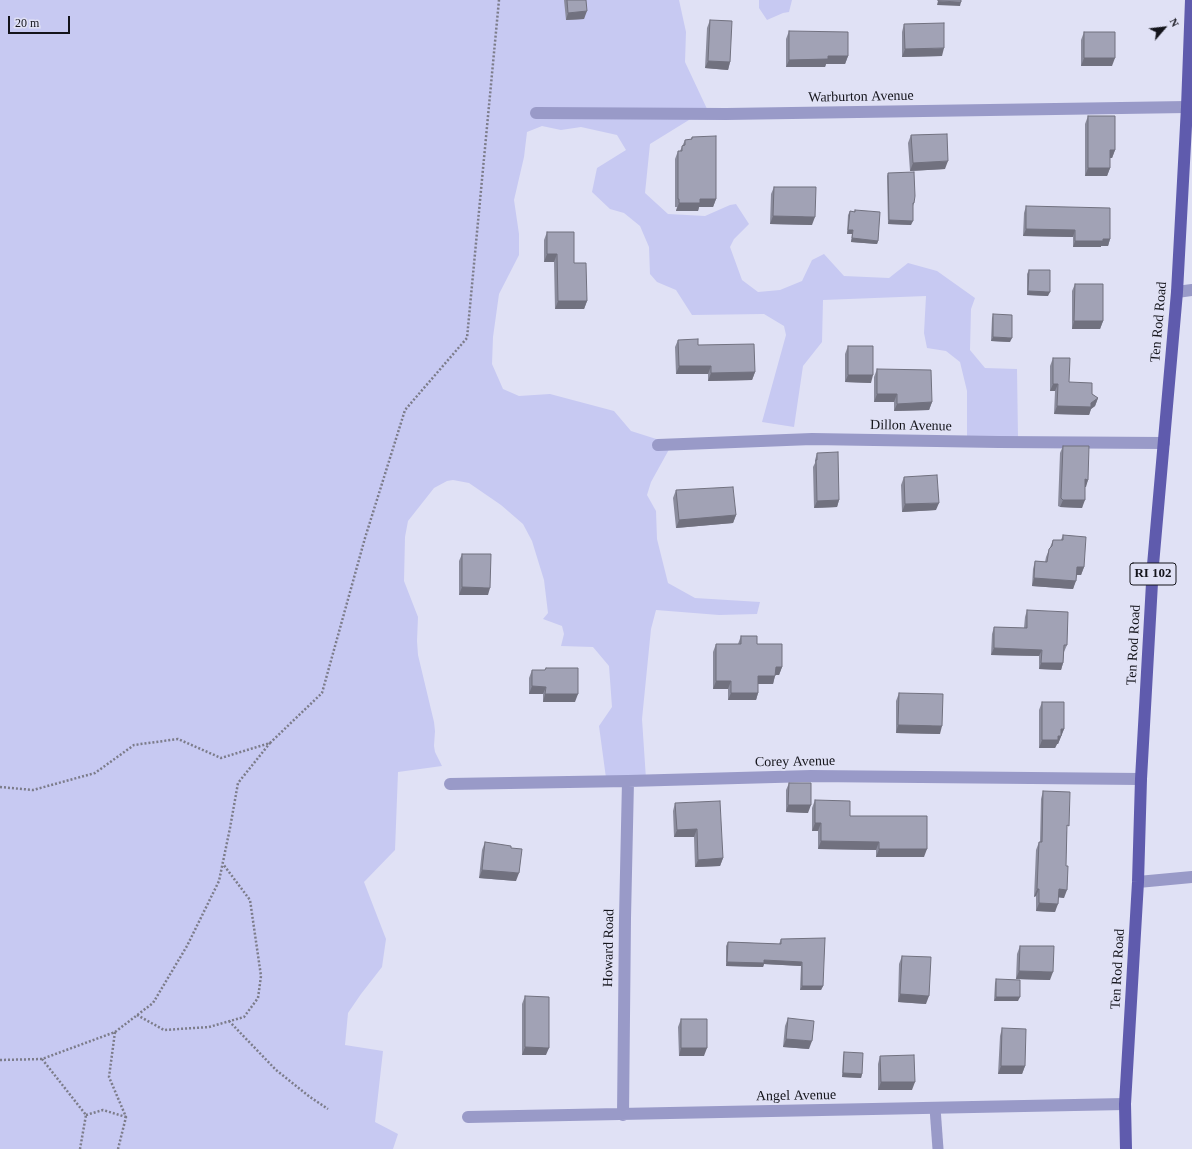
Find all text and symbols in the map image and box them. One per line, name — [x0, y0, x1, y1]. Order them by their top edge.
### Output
scale bar — [10, 8, 72, 34]
north arrow — [1144, 8, 1184, 48]
text: 20 m — [15, 16, 39, 30]
text: N — [1167, 16, 1182, 29]
street label: Warburton Avenue — [808, 88, 914, 106]
street label: Ten Rod Road — [1147, 281, 1171, 363]
street label: Dillon Avenue — [870, 417, 952, 435]
road number: RI 102 — [1130, 563, 1176, 585]
street label: Ten Rod Road — [1124, 604, 1144, 686]
street label: Corey Avenue — [755, 753, 835, 771]
street label: Howard Road — [600, 909, 618, 987]
street label: Ten Rod Road — [1108, 928, 1128, 1010]
street label: Angel Avenue — [756, 1087, 836, 1105]

